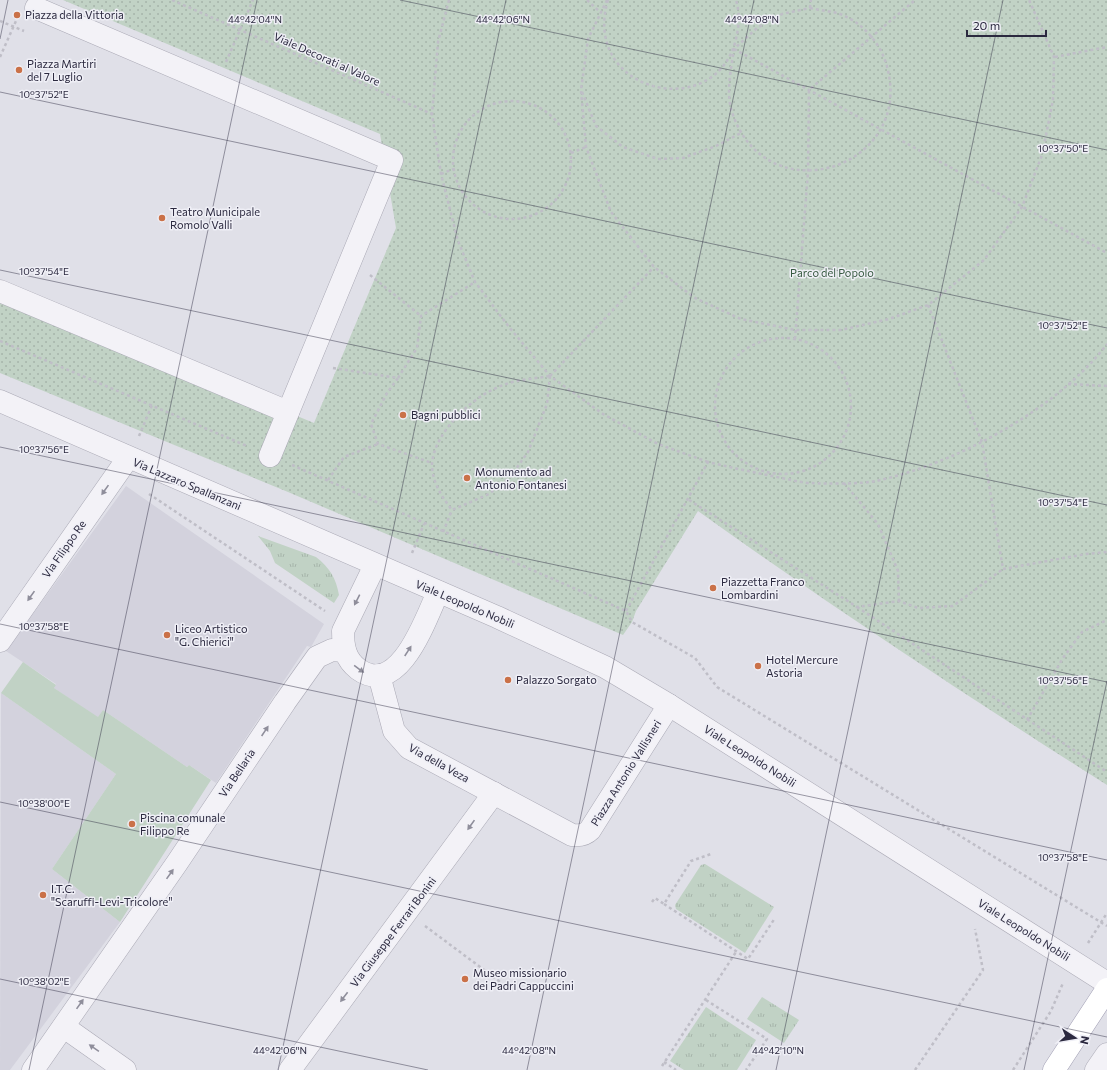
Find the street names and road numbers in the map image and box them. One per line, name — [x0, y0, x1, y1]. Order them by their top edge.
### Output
street label: Viale Decorati al Valore — [272, 29, 383, 88]
street label: Via Lazzaro Spallanzani — [131, 455, 244, 512]
street label: Via Filippo Re — [39, 517, 88, 580]
street label: Viale Leopoldo Nobili — [414, 577, 517, 630]
street label: Piazza Antonio Vallisneri — [588, 717, 664, 828]
street label: Viale Leopoldo Nobili — [702, 722, 799, 789]
street label: Via della Veza — [407, 740, 472, 785]
street label: Via Bellaria — [216, 746, 257, 799]
street label: Via Giuseppe Ferrari Bonini — [347, 874, 438, 989]
street label: Viale Leopoldo Nobili — [976, 896, 1073, 963]

